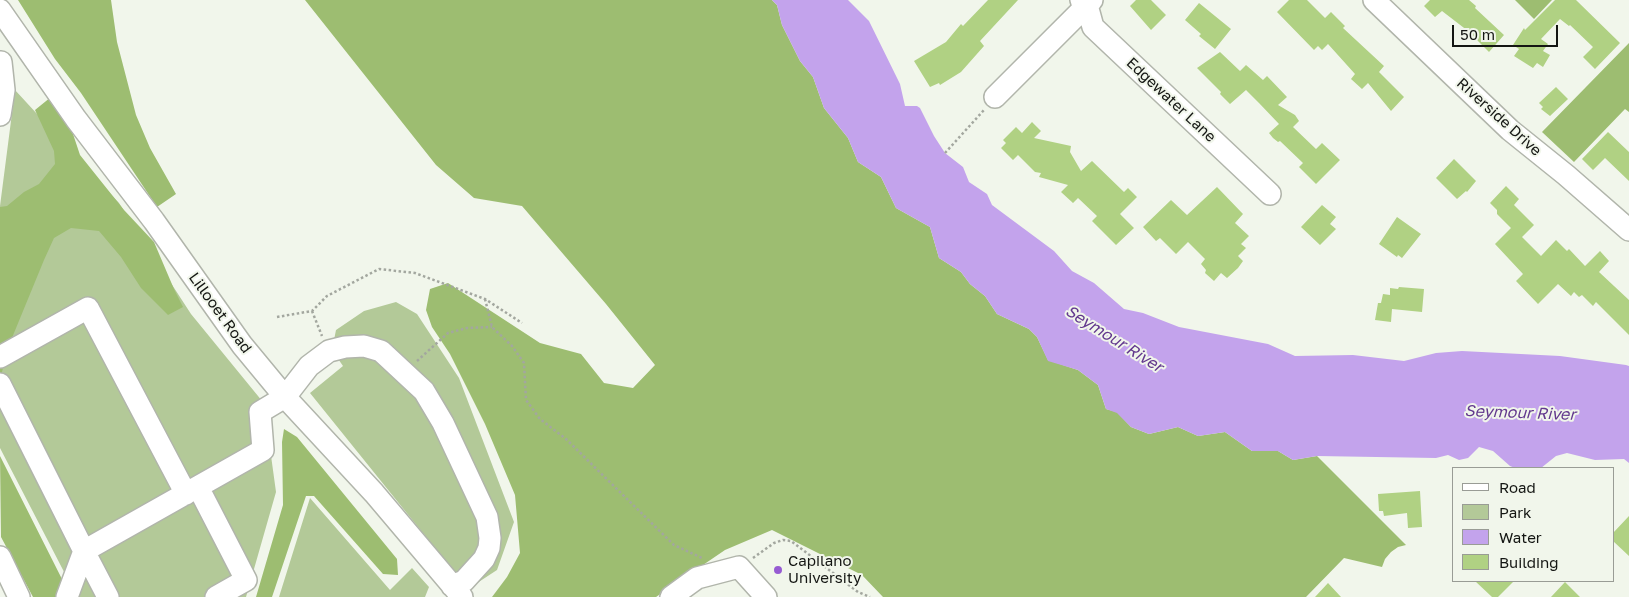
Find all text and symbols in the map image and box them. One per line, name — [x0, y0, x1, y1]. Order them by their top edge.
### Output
scale bar — [1454, 15, 1560, 47]
text: 50 m — [1460, 25, 1495, 43]
street label: Edgewater Lane — [1123, 54, 1219, 146]
street label: Riverside Drive — [1453, 74, 1545, 160]
street label: Lillooet Road — [185, 269, 255, 357]
water label: Seymour River — [1062, 301, 1166, 377]
water label: Seymour River — [1464, 401, 1576, 425]
legend — [1452, 467, 1614, 582]
text: Road — [1499, 478, 1536, 496]
text: Park — [1499, 503, 1531, 521]
text: Water — [1499, 528, 1542, 546]
place label: Capilano University — [788, 552, 862, 587]
text: Building — [1499, 553, 1559, 571]
marker: Capilano University — [772, 564, 784, 576]

